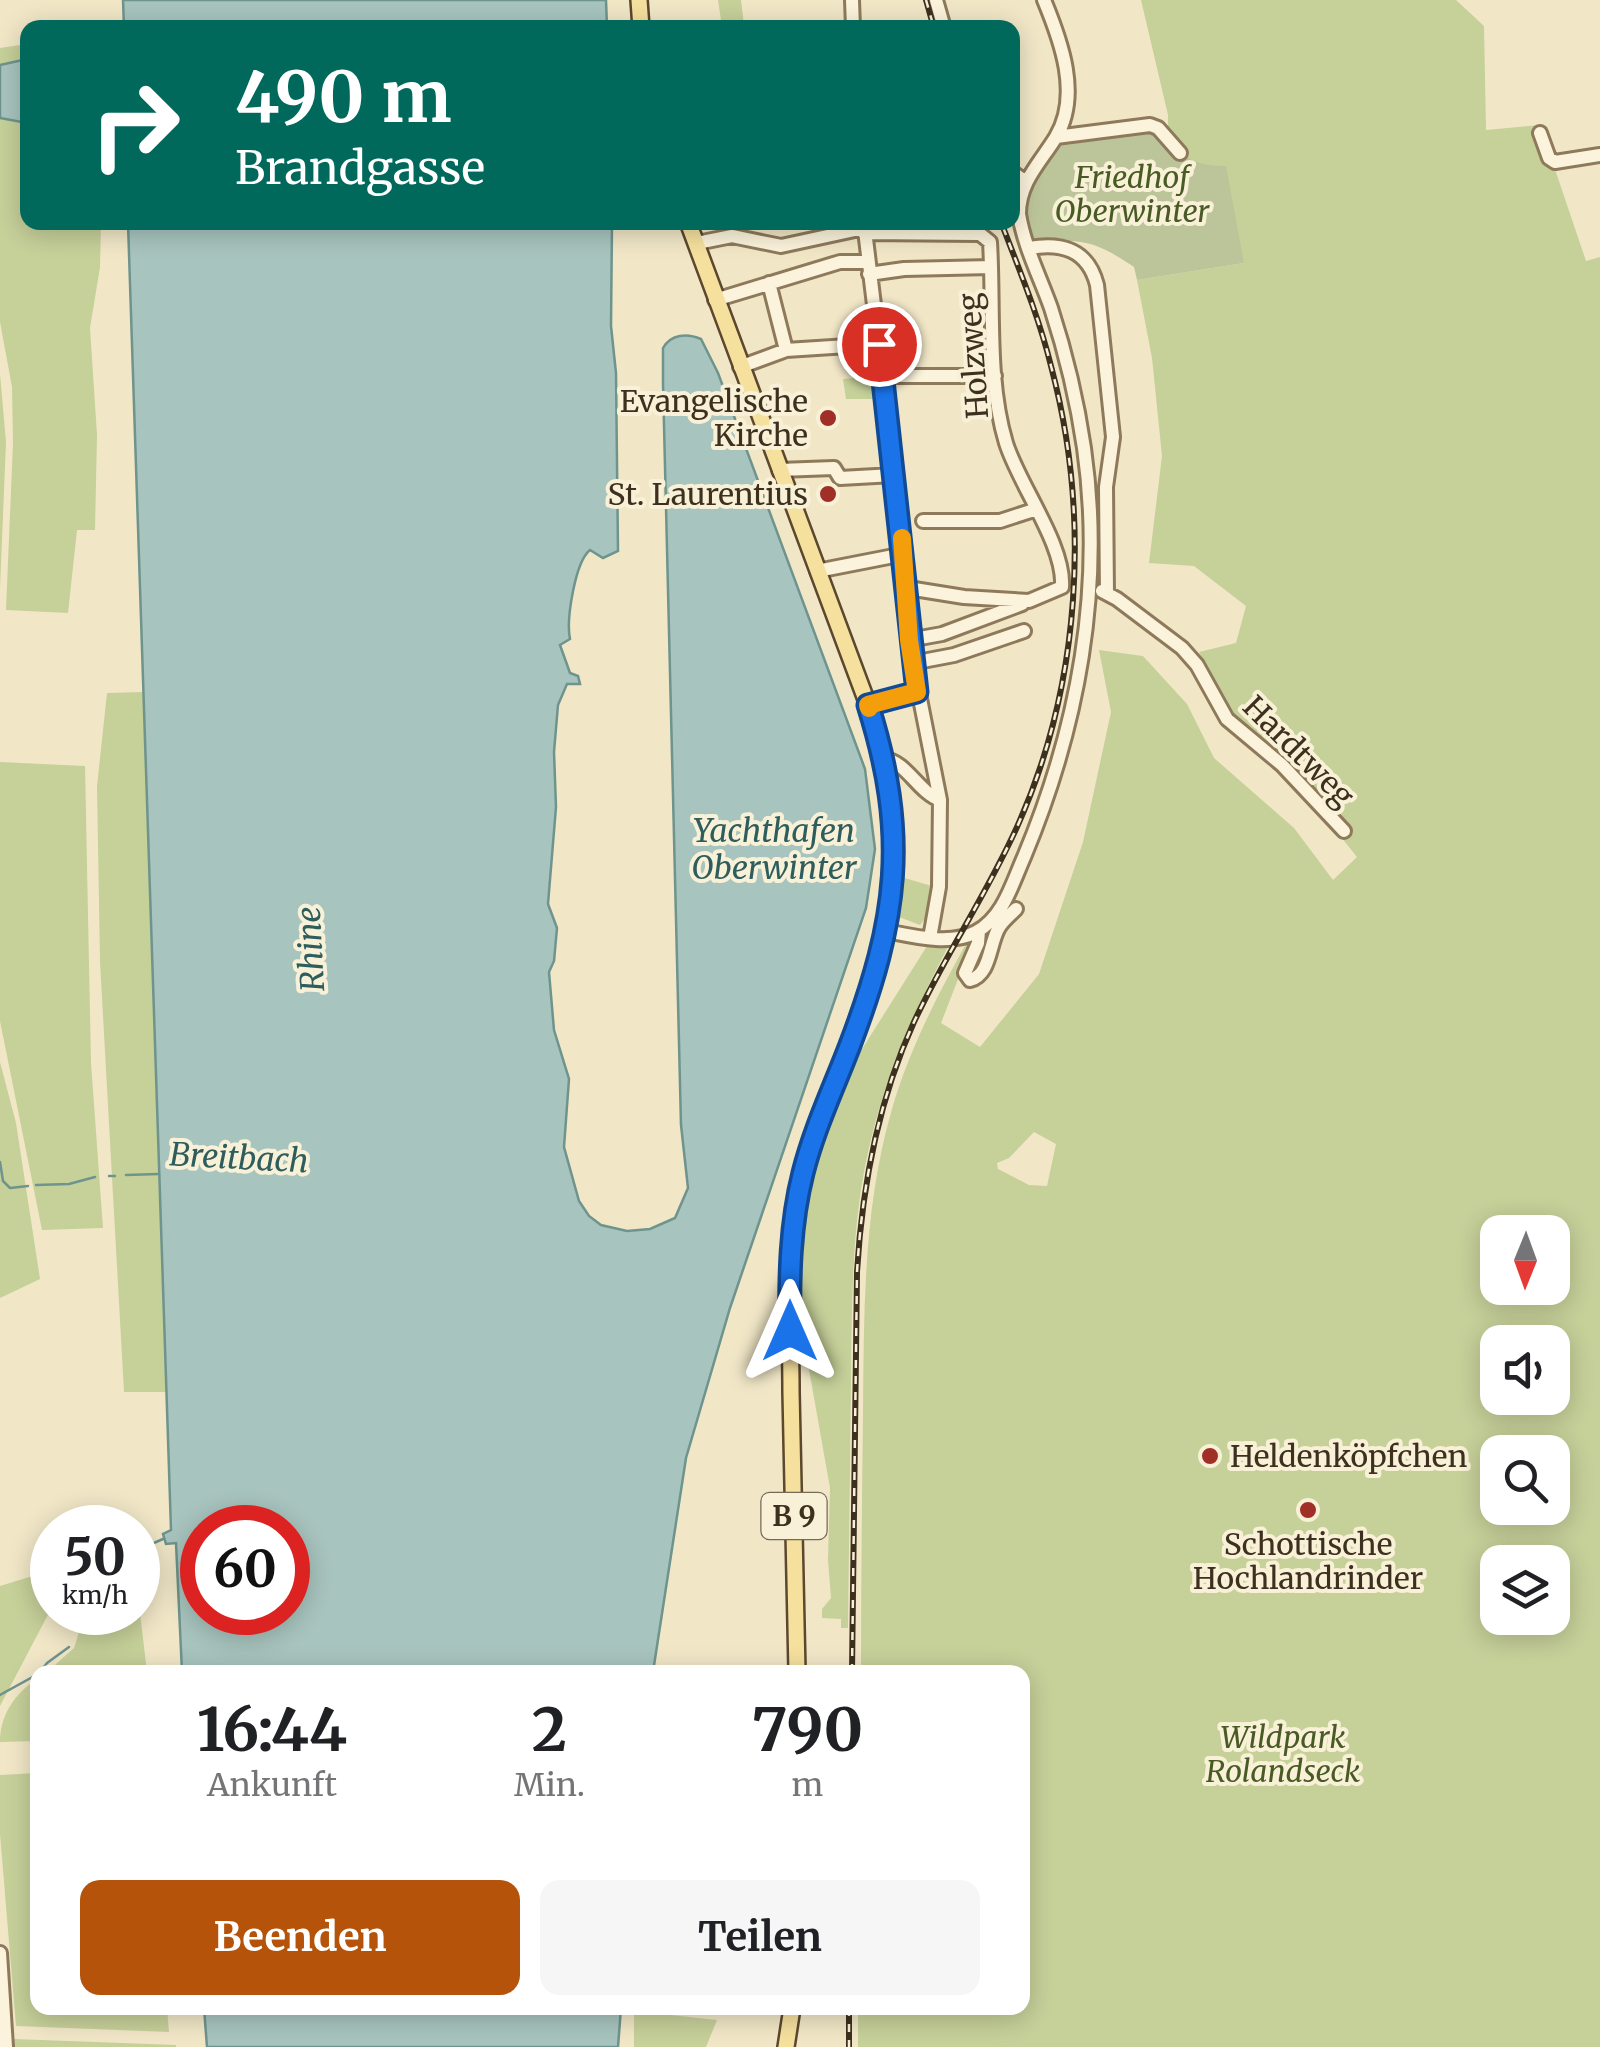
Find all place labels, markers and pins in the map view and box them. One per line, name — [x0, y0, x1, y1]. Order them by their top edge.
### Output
pin — [837, 302, 922, 387]
place label: Evangelische Kirche — [620, 382, 808, 454]
marker: Evangelische Kirche — [817, 407, 839, 429]
place label: St. Laurentius — [608, 475, 808, 513]
marker: St. Laurentius — [817, 483, 839, 505]
place label: Heldenköpfchen — [1230, 1437, 1467, 1475]
marker: Heldenköpfchen — [1199, 1445, 1221, 1467]
marker: Schottische Hochlandrinder — [1297, 1499, 1319, 1521]
place label: Schottische Hochlandrinder — [1193, 1525, 1423, 1597]

